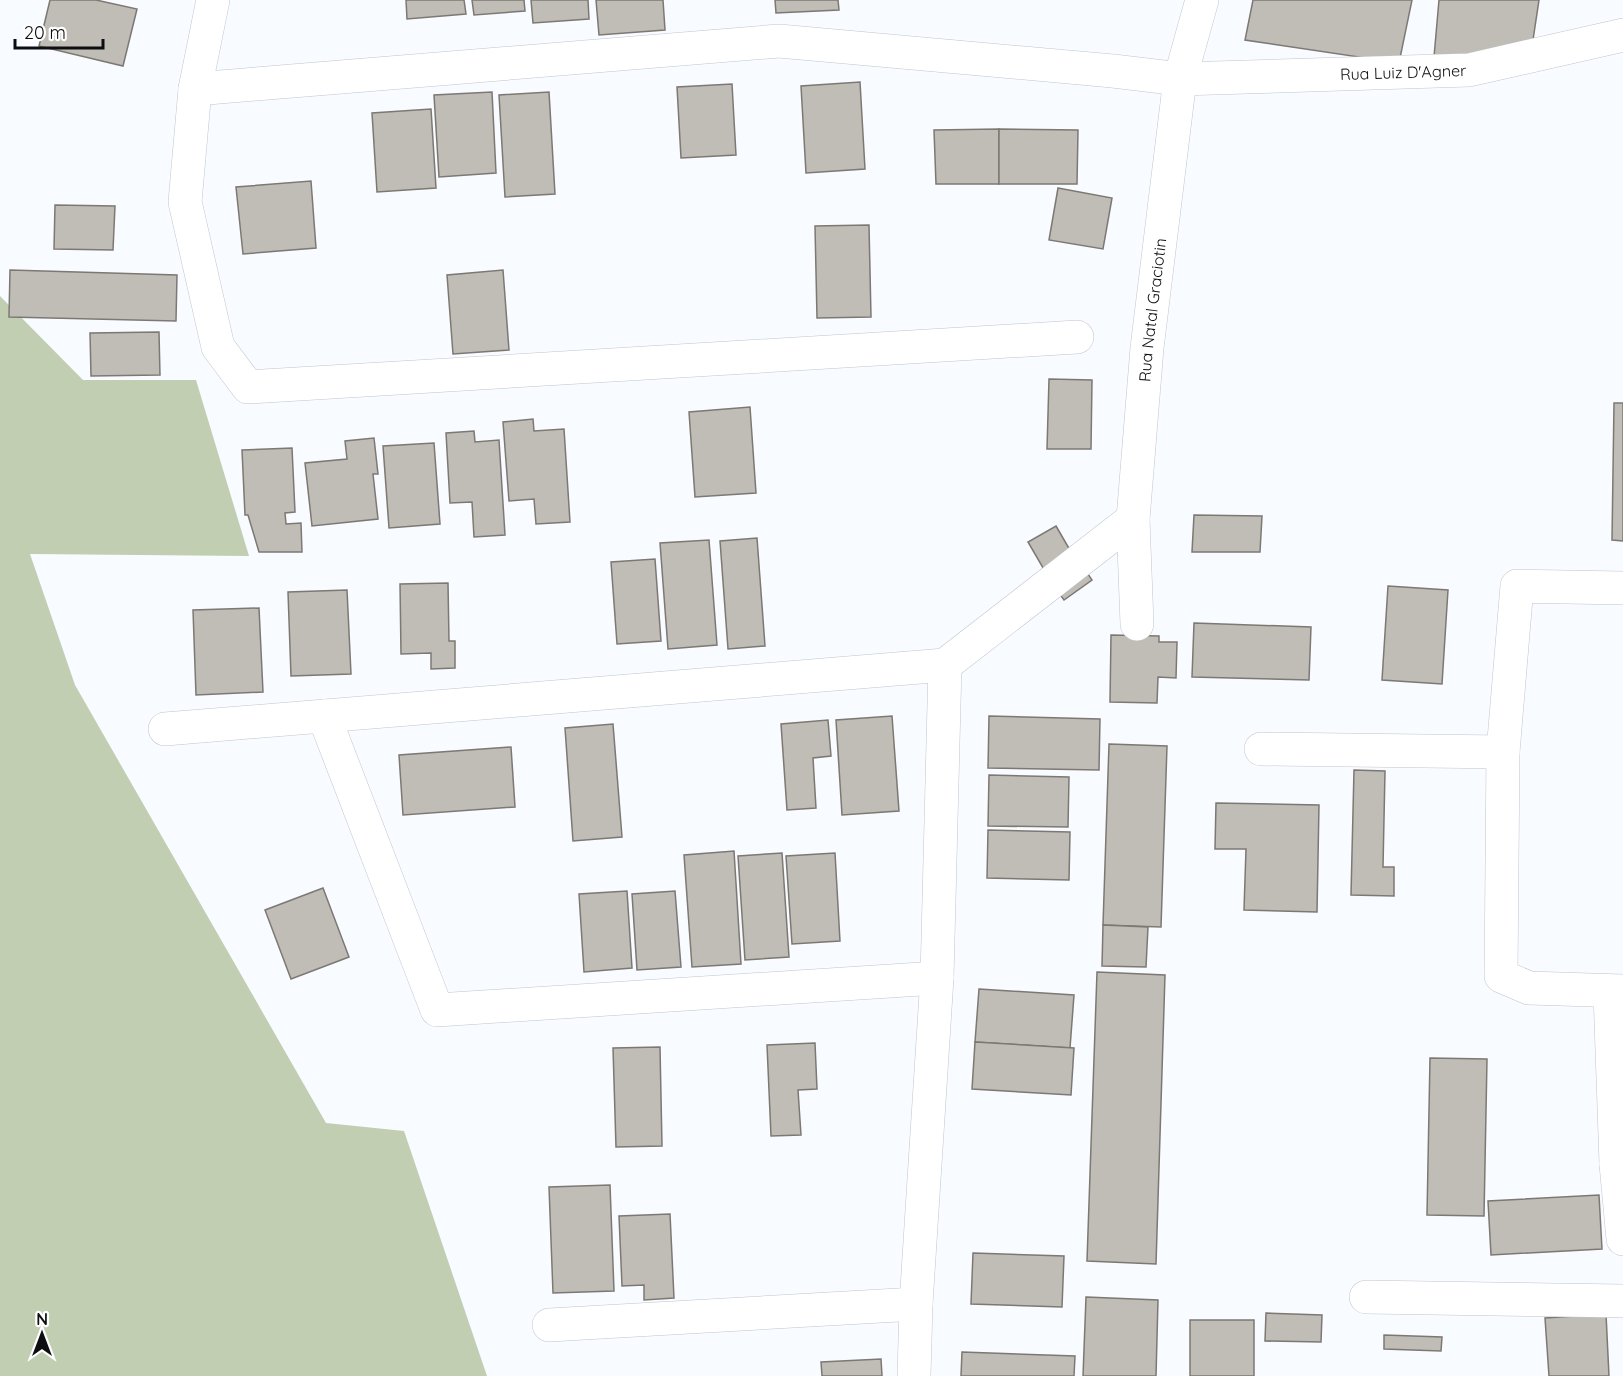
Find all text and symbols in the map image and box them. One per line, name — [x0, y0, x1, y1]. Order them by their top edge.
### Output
scale bar — [15, 12, 104, 50]
text: 20 m — [24, 21, 66, 44]
street label: Rua Luiz D'Agner — [1340, 60, 1467, 84]
street label: Rua Natal Graciotin — [1134, 237, 1170, 383]
north arrow — [12, 1304, 72, 1364]
text: N — [36, 1309, 48, 1329]

